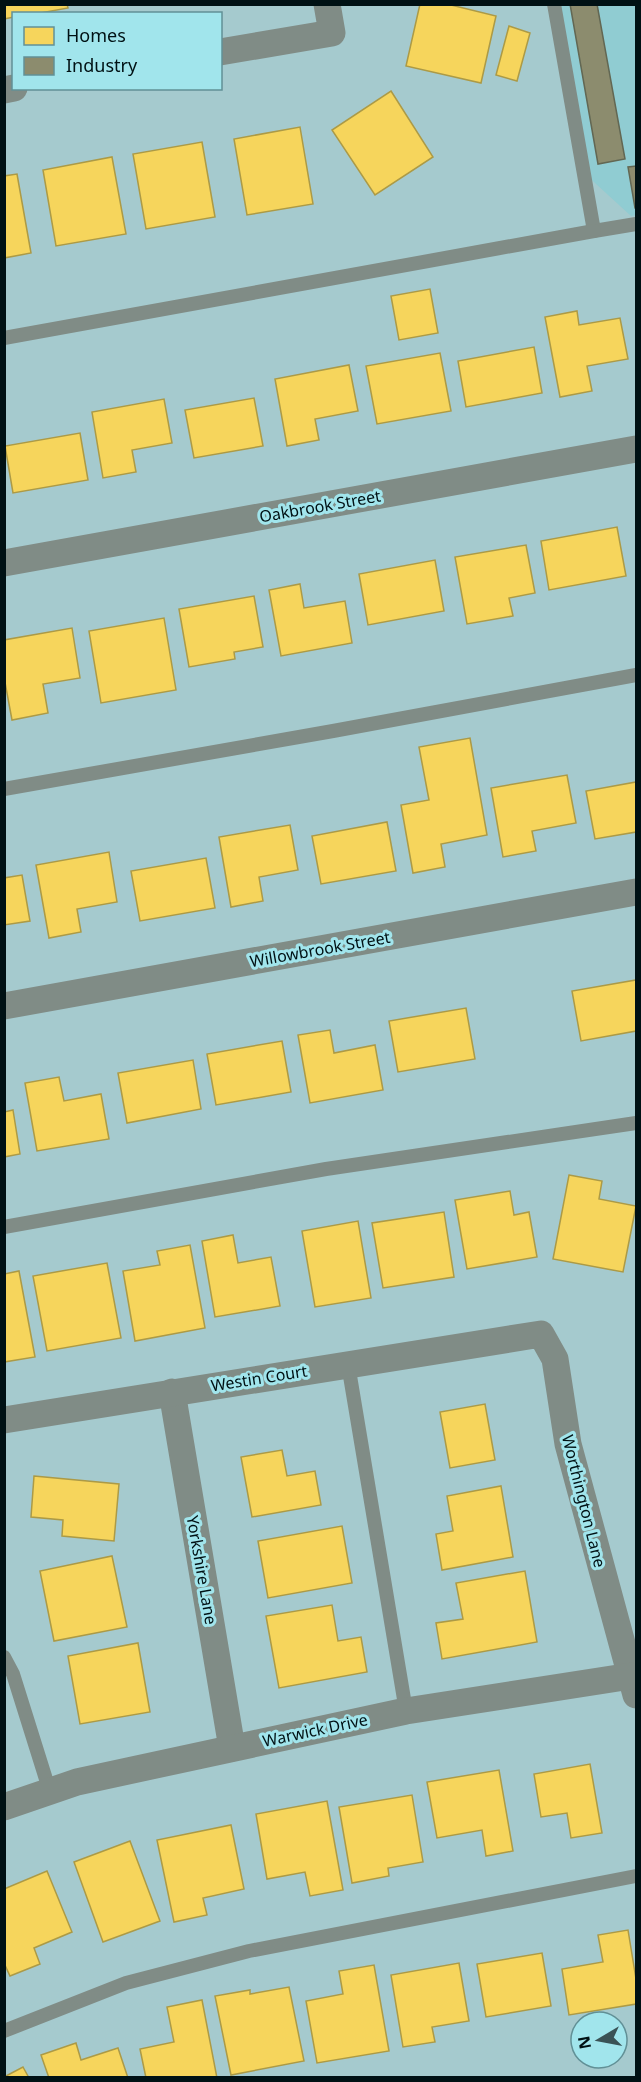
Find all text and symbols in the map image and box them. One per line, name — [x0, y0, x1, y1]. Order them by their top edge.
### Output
legend — [12, 12, 222, 90]
text: Homes — [66, 23, 126, 47]
text: Industry — [66, 53, 138, 77]
street label: Oakbrook Street — [258, 484, 383, 528]
street label: Willowbrook Street — [248, 926, 392, 972]
street label: Westin Court — [209, 1359, 309, 1396]
street label: Worthington Lane — [557, 1432, 611, 1570]
street label: Yorkshire Lane — [182, 1514, 222, 1626]
street label: Warwick Drive — [260, 1708, 370, 1752]
north arrow — [569, 2010, 629, 2070]
text: N — [572, 2034, 596, 2051]

